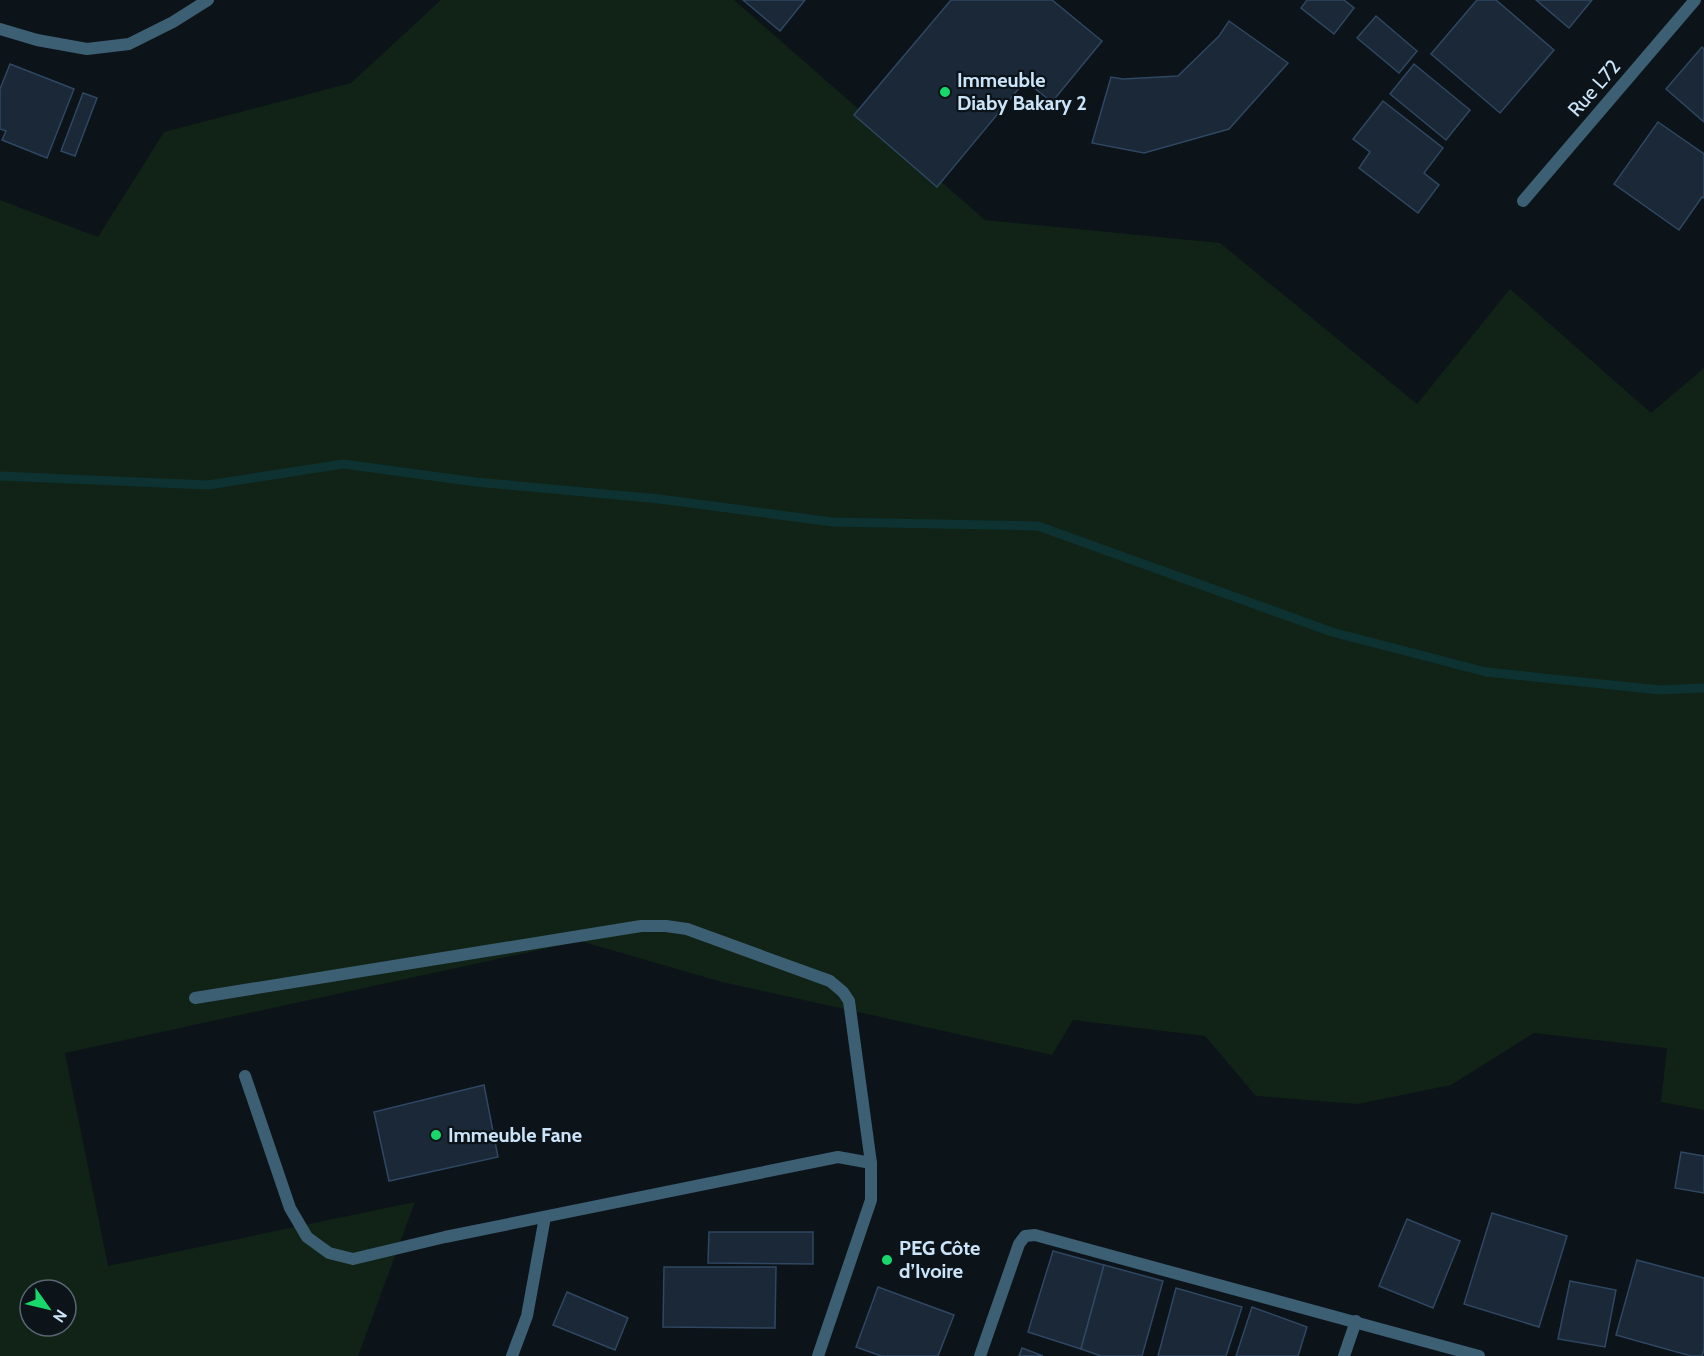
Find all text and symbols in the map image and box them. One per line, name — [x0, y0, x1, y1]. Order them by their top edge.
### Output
street label: Rue L72 — [1563, 55, 1625, 121]
place label: Immeuble Diaby Bakary 2 — [957, 68, 1087, 115]
marker: Immeuble Diaby Bakary 2 — [938, 85, 952, 99]
place label: Immeuble Fane — [448, 1123, 582, 1147]
marker: Immeuble Fane — [429, 1128, 443, 1142]
place label: PEG Côte d’Ivoire — [899, 1236, 980, 1283]
marker: PEG Côte d’Ivoire — [880, 1253, 894, 1267]
north arrow — [18, 1278, 78, 1338]
text: N — [49, 1306, 71, 1326]

